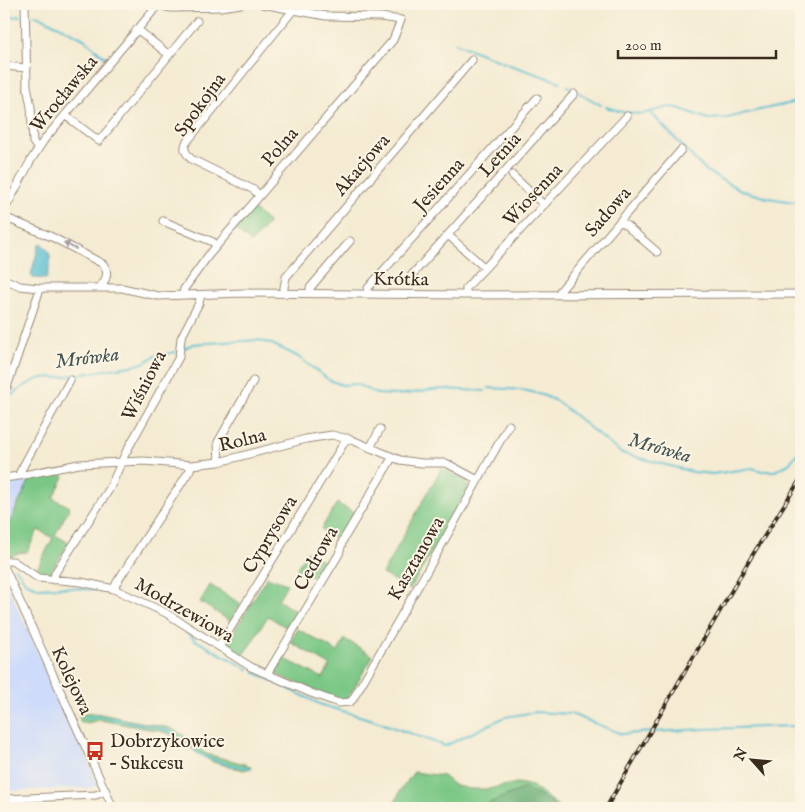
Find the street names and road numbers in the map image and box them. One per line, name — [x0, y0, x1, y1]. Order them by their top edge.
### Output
street label: Wrocławska — [25, 50, 104, 138]
street label: Spokojna — [169, 68, 232, 142]
street label: Polna — [257, 122, 305, 172]
street label: Letnia — [474, 127, 527, 183]
street label: Akacjowa — [328, 129, 397, 202]
street label: Jesienna — [408, 153, 471, 219]
street label: Wiosenna — [498, 158, 569, 232]
street label: Sadowa — [580, 182, 637, 242]
street label: Krótka — [373, 268, 430, 292]
street label: Wiśniowa — [117, 346, 173, 425]
street label: Rolna — [216, 423, 269, 458]
street label: Cyprysowa — [238, 491, 304, 578]
street label: Kasztanowa — [383, 512, 451, 605]
street label: Cedrowa — [289, 522, 345, 595]
street label: Modrzewiowa — [130, 573, 239, 649]
street label: Kolejowa — [45, 643, 98, 720]

